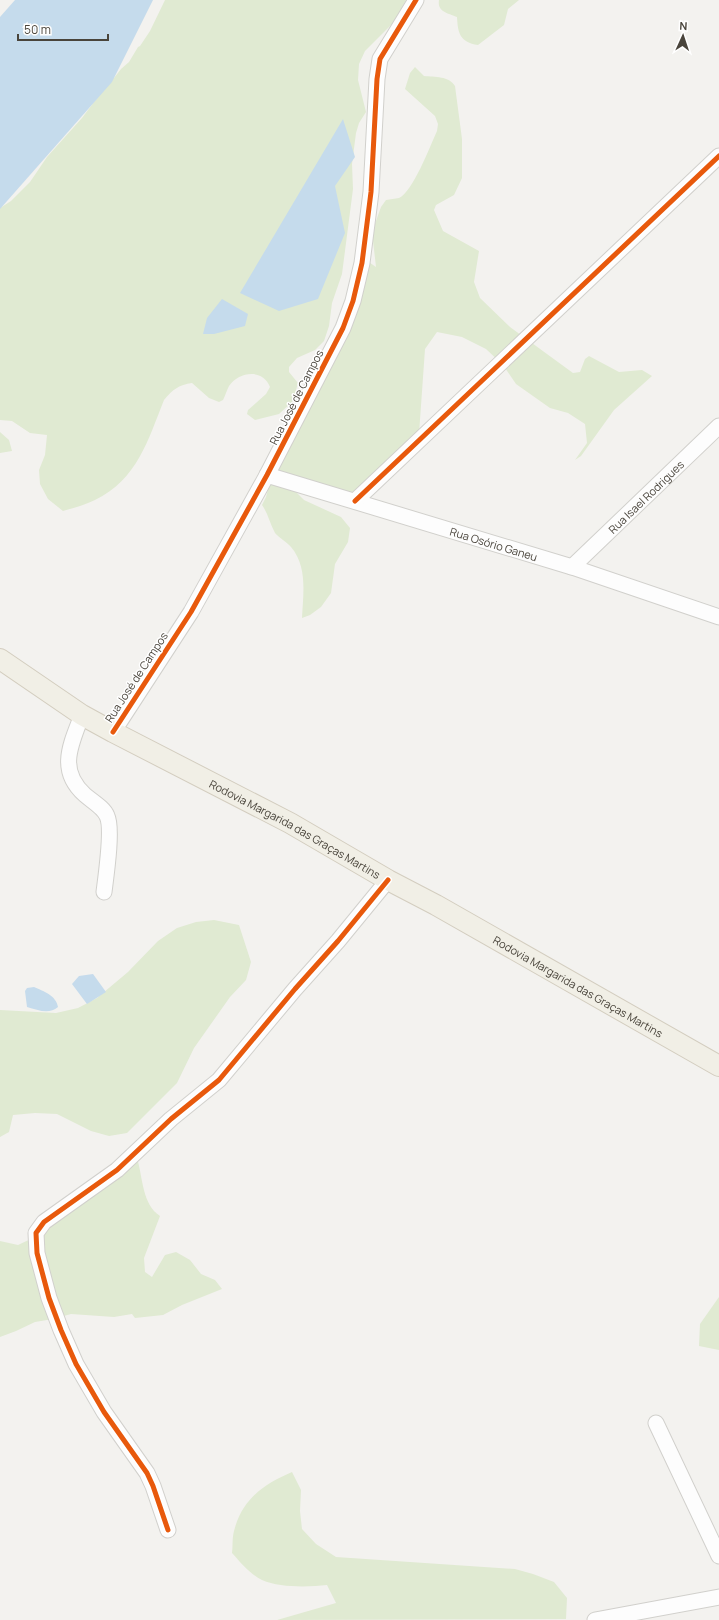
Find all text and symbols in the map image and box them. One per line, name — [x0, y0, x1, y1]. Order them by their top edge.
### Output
scale bar — [18, 16, 108, 42]
north arrow — [663, 16, 703, 56]
text: N — [679, 18, 688, 33]
text: 50 m — [24, 21, 51, 38]
street label: Rua José de Campos — [265, 347, 327, 447]
street label: Rua Isael Rodrigues — [605, 456, 687, 536]
street label: Rua Osório Ganeu — [448, 523, 539, 564]
street label: Rua José de Campos — [101, 629, 171, 725]
street label: Rodovia Margarida das Graças Martins — [207, 776, 384, 882]
street label: Rodovia Margarida das Graças Martins — [491, 932, 666, 1040]

